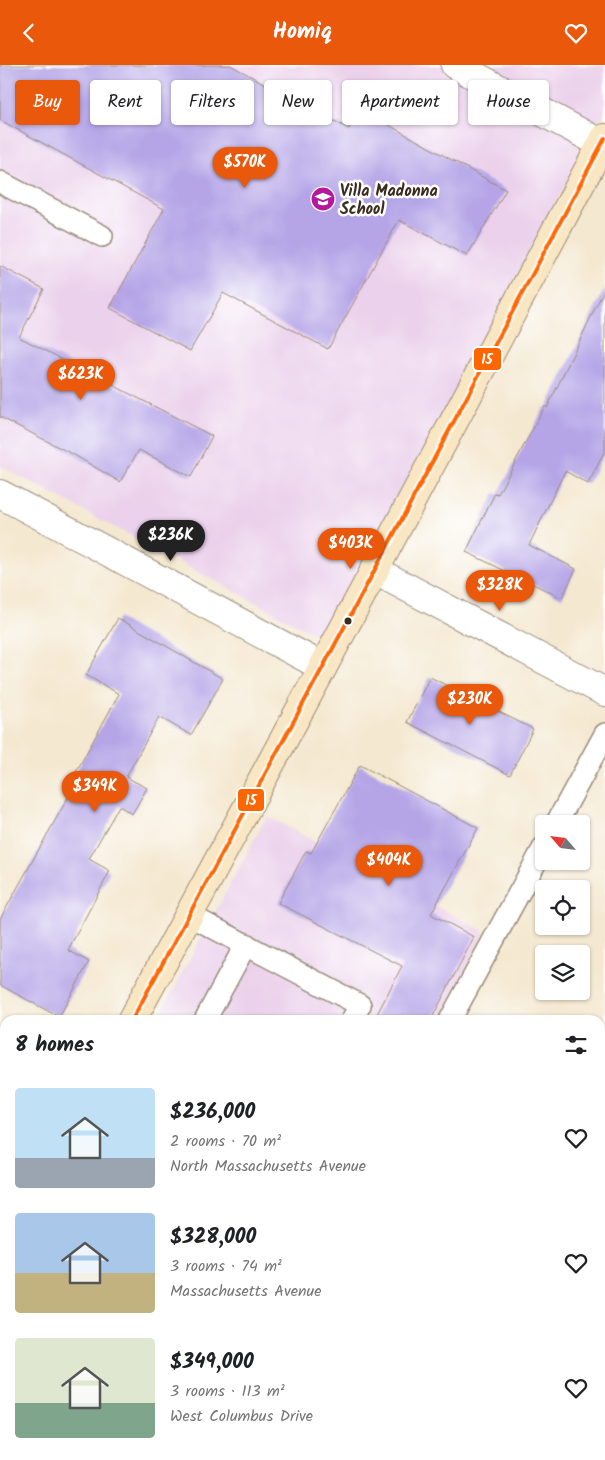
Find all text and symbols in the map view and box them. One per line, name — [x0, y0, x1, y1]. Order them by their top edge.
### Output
text: Homiq — [273, 15, 332, 50]
icon: back — [15, 19, 43, 47]
icon: heart — [562, 19, 590, 47]
chip: Buy — [15, 80, 80, 125]
chip: Rent — [90, 80, 161, 125]
chip: Filters — [171, 80, 254, 125]
chip: New — [264, 80, 332, 125]
chip: Apartment — [342, 80, 458, 125]
chip: House — [468, 80, 549, 125]
pin: $570K — [210, 147, 280, 189]
text: $570K — [224, 150, 266, 175]
place label: Villa Madonna School — [340, 179, 438, 222]
school or university icon: Villa Madonna School — [310, 186, 336, 212]
line badge: 15 — [473, 347, 502, 371]
text: 15 — [481, 349, 495, 371]
pin: $623K — [46, 359, 116, 401]
text: $623K — [58, 362, 104, 387]
pin: $236K — [136, 519, 206, 562]
text: $236K — [148, 523, 194, 548]
pin: $403K — [316, 527, 386, 570]
text: $403K — [329, 531, 373, 556]
pin: $328K — [465, 569, 535, 612]
text: $328K — [477, 573, 523, 598]
unlabelled marker — [343, 616, 353, 626]
pin: $230K — [435, 683, 505, 726]
text: $230K — [447, 687, 493, 712]
pin: $349K — [60, 771, 130, 813]
text: $349K — [73, 774, 117, 799]
line badge: 15 — [237, 788, 265, 812]
text: 15 — [245, 790, 259, 812]
north arrow — [535, 815, 590, 870]
map controls — [535, 815, 590, 1000]
pin: $404K — [354, 845, 424, 887]
text: $404K — [367, 848, 411, 873]
button: locate — [535, 880, 590, 935]
button: layers — [535, 945, 590, 1000]
text: 8 homes — [15, 1029, 94, 1062]
icon: filters — [562, 1031, 590, 1059]
text: $236,000 — [170, 1096, 255, 1129]
icon: home — [55, 1108, 115, 1168]
icon: heart — [562, 1124, 590, 1152]
text: 2 rooms · 70 m² — [170, 1129, 281, 1154]
text: North Massachusetts Avenue — [170, 1154, 366, 1179]
text: $328,000 — [170, 1221, 256, 1254]
icon: home — [55, 1233, 115, 1293]
icon: heart — [562, 1249, 590, 1277]
text: 3 rooms · 74 m² — [170, 1254, 282, 1279]
text: Massachusetts Avenue — [170, 1279, 321, 1304]
text: $349,000 — [170, 1346, 254, 1379]
icon: home — [55, 1358, 115, 1418]
icon: heart — [562, 1374, 590, 1402]
text: 3 rooms · 113 m² — [170, 1379, 285, 1404]
text: West Columbus Drive — [170, 1404, 313, 1429]

